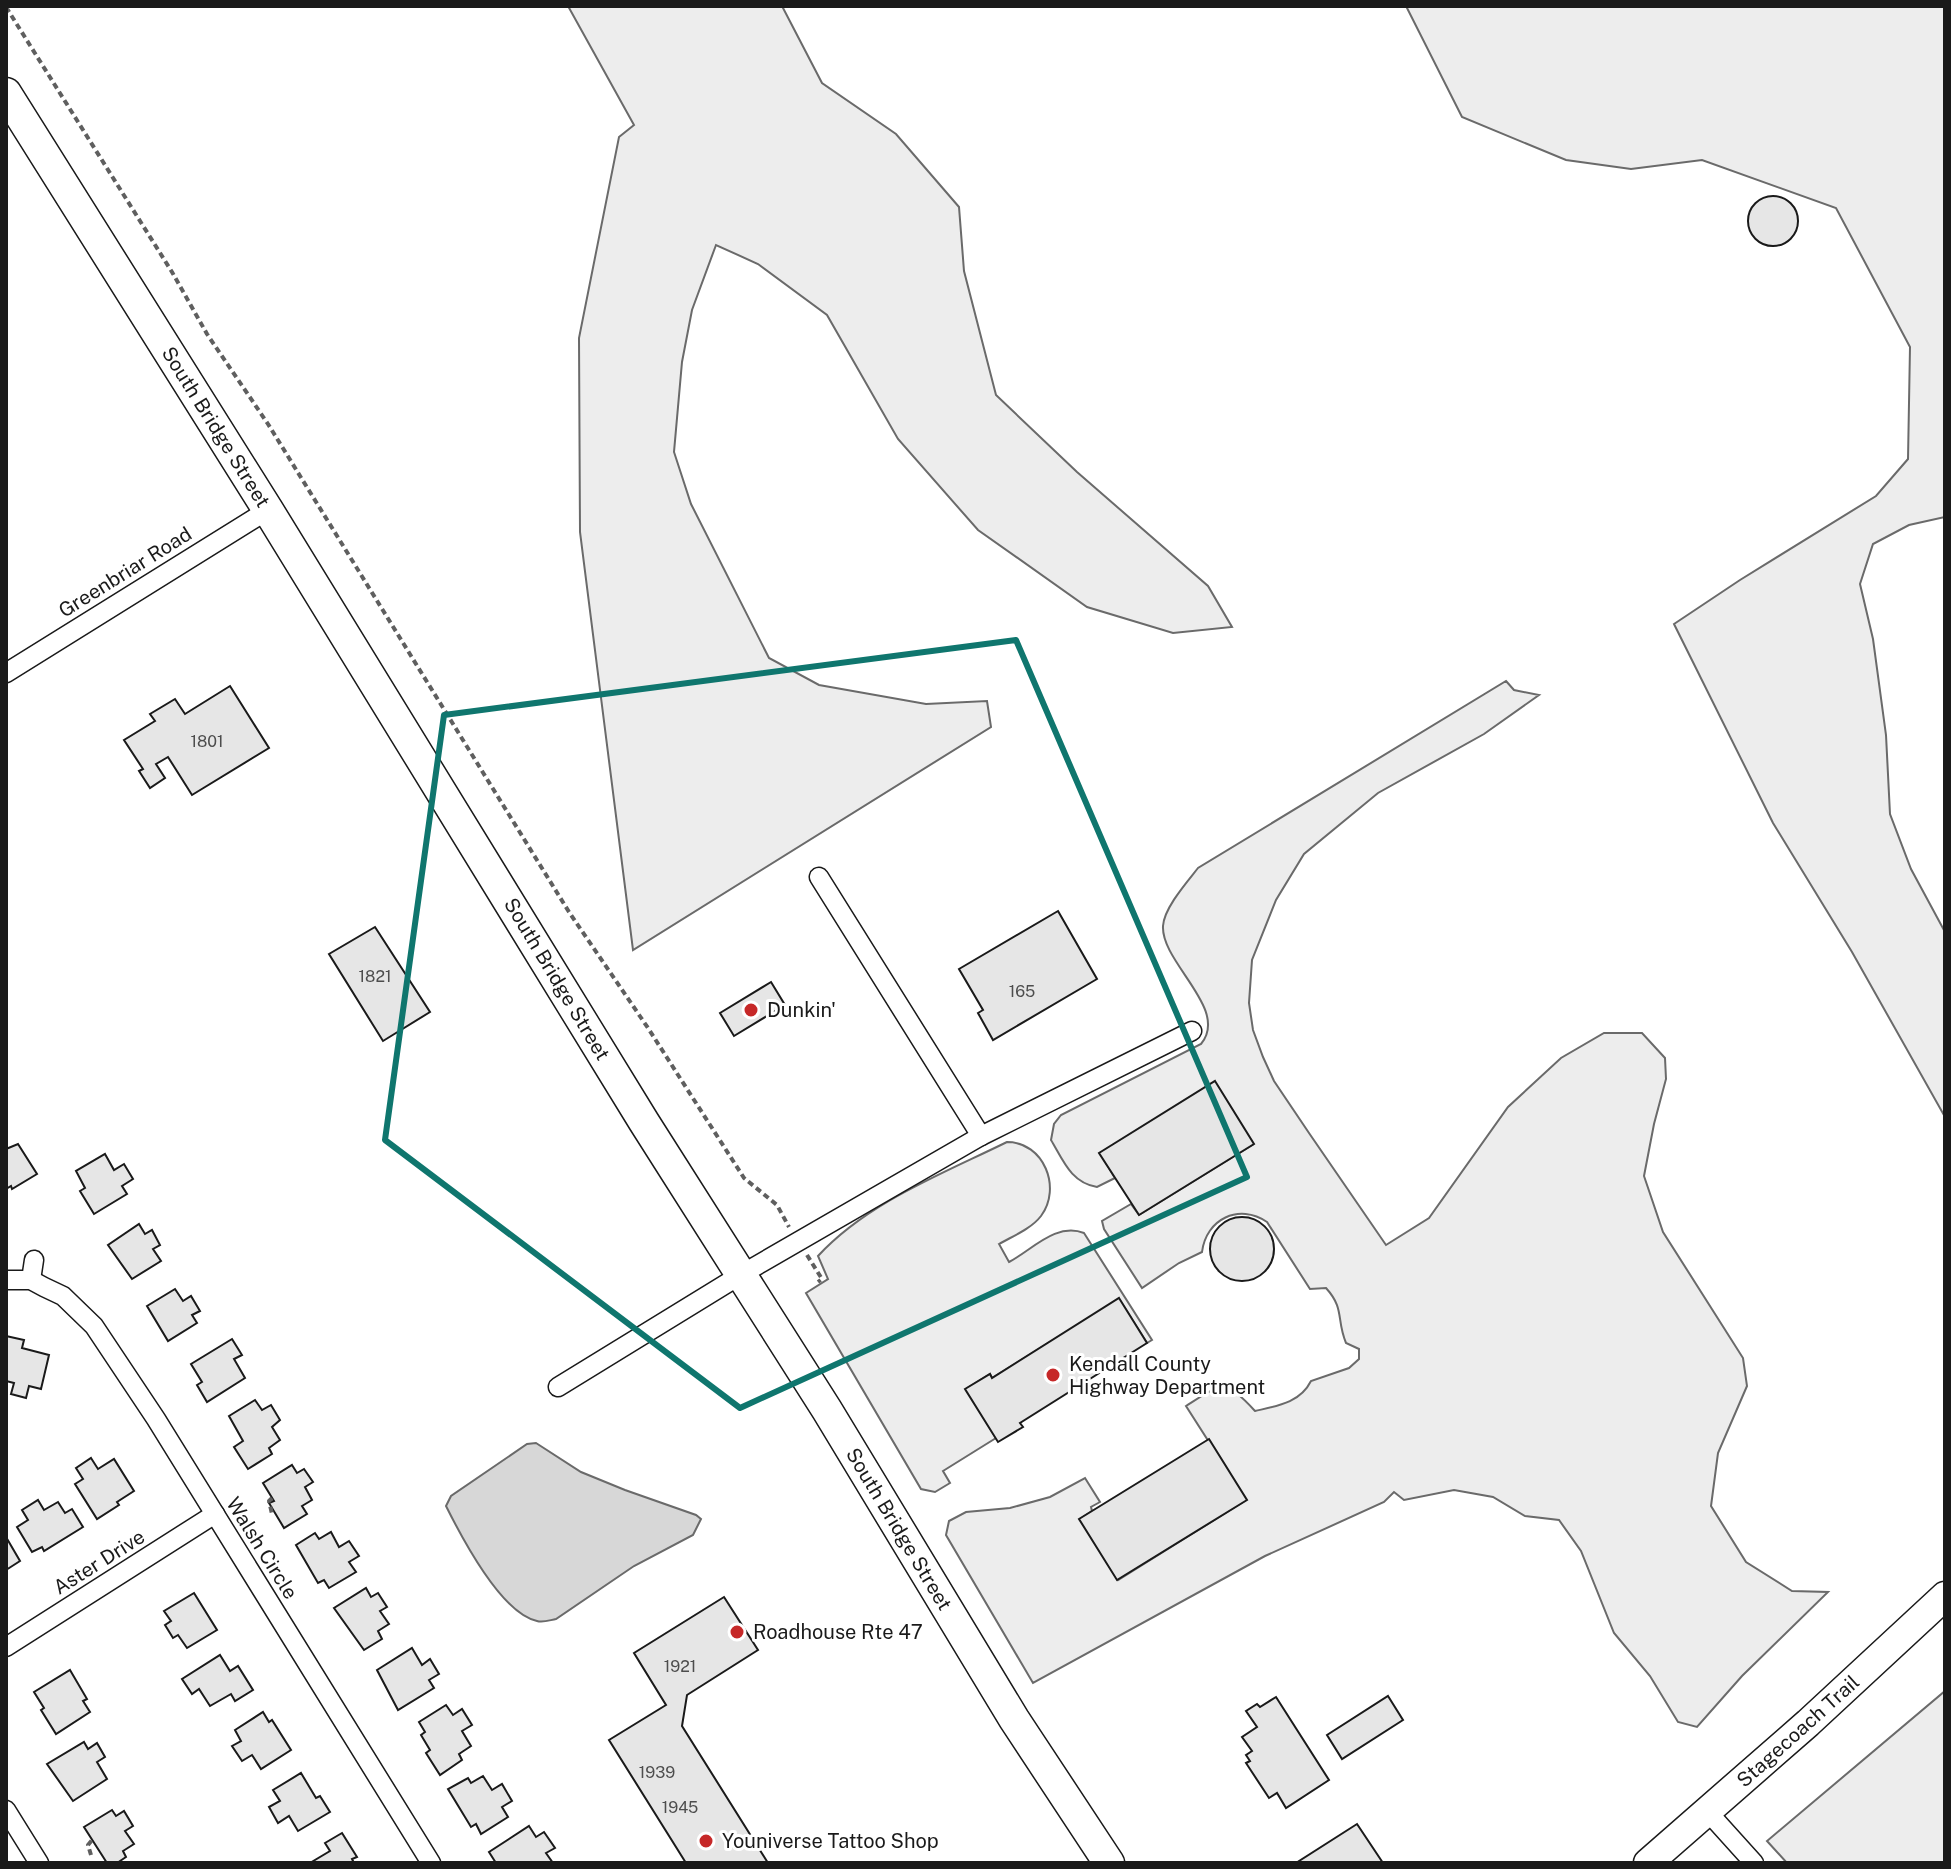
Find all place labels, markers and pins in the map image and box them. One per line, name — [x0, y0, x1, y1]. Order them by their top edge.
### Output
place label: Dunkin' — [767, 998, 836, 1022]
marker: Dunkin' — [742, 1001, 760, 1019]
place label: Kendall County Highway Department — [1069, 1352, 1265, 1399]
marker: Kendall County Highway Department — [1044, 1366, 1062, 1384]
place label: Roadhouse Rte 47 — [753, 1620, 923, 1644]
marker: Roadhouse Rte 47 — [728, 1623, 746, 1641]
place label: Youniverse Tattoo Shop — [722, 1829, 939, 1853]
marker: Youniverse Tattoo Shop — [697, 1832, 715, 1850]

